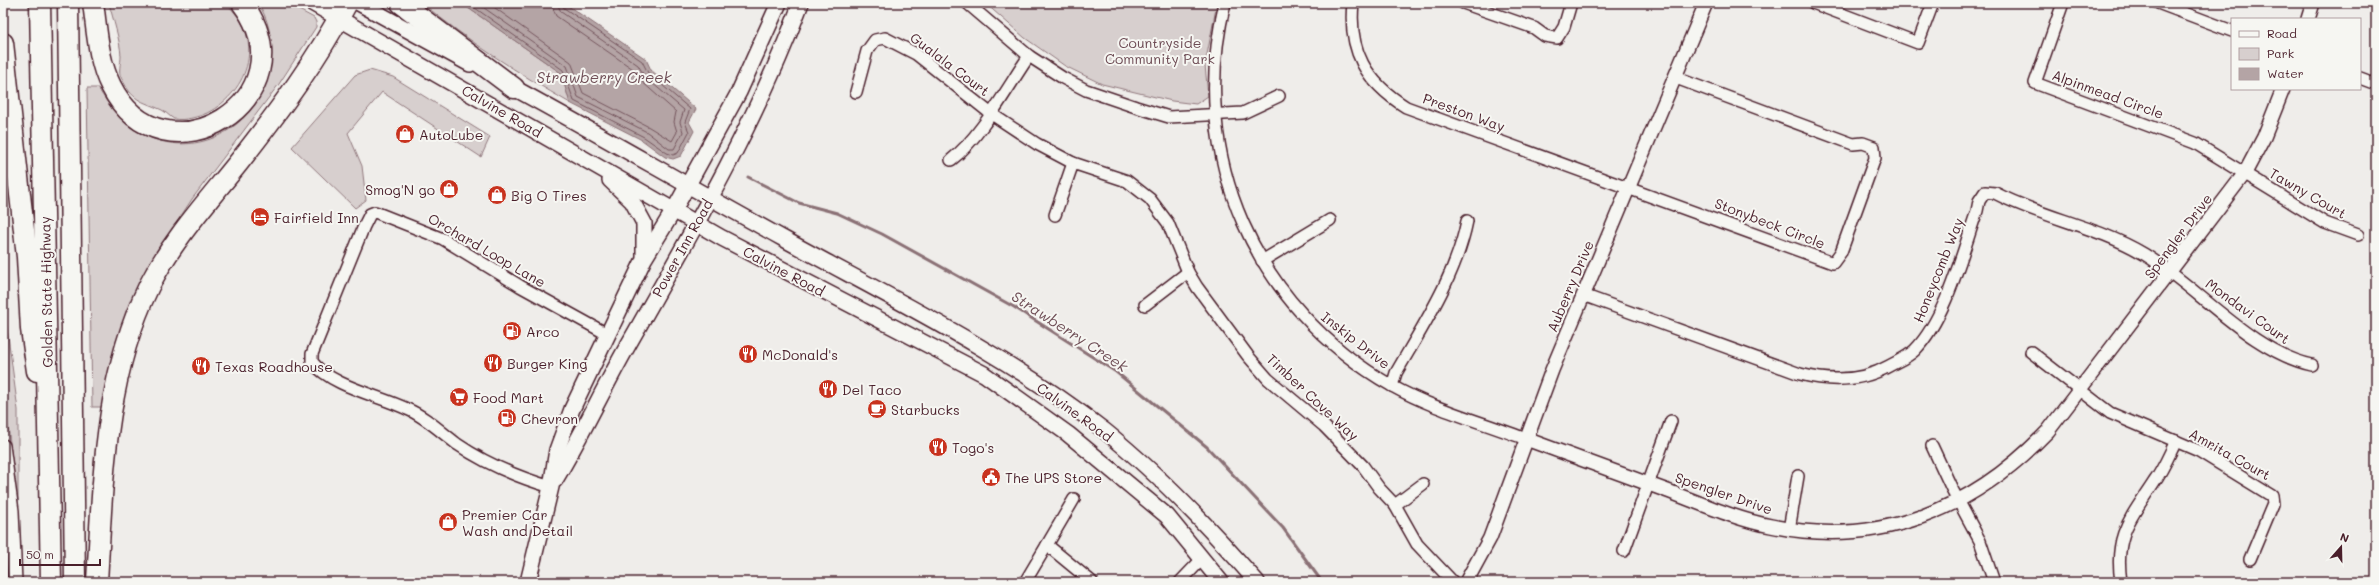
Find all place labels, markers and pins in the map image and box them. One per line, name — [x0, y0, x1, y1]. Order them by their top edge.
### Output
shop icon: AutoLube — [394, 123, 416, 145]
place label: AutoLube — [419, 125, 483, 144]
shop icon: Smog'N go — [438, 178, 460, 200]
place label: Smog'N go — [365, 180, 435, 199]
shop icon: Big O Tires — [486, 184, 508, 206]
place label: Big O Tires — [511, 186, 587, 205]
hotel icon: Fairfield Inn — [249, 206, 271, 228]
place label: Fairfield Inn — [274, 208, 359, 227]
fuel station icon: Arco — [501, 320, 523, 342]
place label: Arco — [526, 322, 559, 341]
restaurant icon: McDonald's — [737, 343, 759, 365]
place label: McDonald's — [762, 345, 838, 364]
restaurant icon: Burger King — [482, 352, 504, 374]
place label: Burger King — [507, 354, 587, 373]
restaurant icon: Texas Roadhouse — [190, 355, 212, 377]
place label: Texas Roadhouse — [215, 357, 333, 376]
restaurant icon: Del Taco — [817, 378, 839, 400]
place label: Del Taco — [842, 380, 901, 399]
supermarket icon: Food Mart — [448, 386, 470, 408]
place label: Food Mart — [473, 388, 544, 407]
cafe icon: Starbucks — [866, 398, 888, 420]
place label: Starbucks — [891, 400, 960, 419]
fuel station icon: Chevron — [496, 407, 518, 429]
place label: Chevron — [521, 409, 578, 428]
restaurant icon: Togo's — [927, 436, 949, 458]
place label: Togo's — [952, 438, 994, 457]
public building icon: The UPS Store — [980, 466, 1002, 488]
place label: The UPS Store — [1005, 468, 1102, 487]
place label: Premier Car Wash and Detail — [462, 505, 573, 540]
shop icon: Premier Car Wash and Detail — [437, 511, 459, 533]

